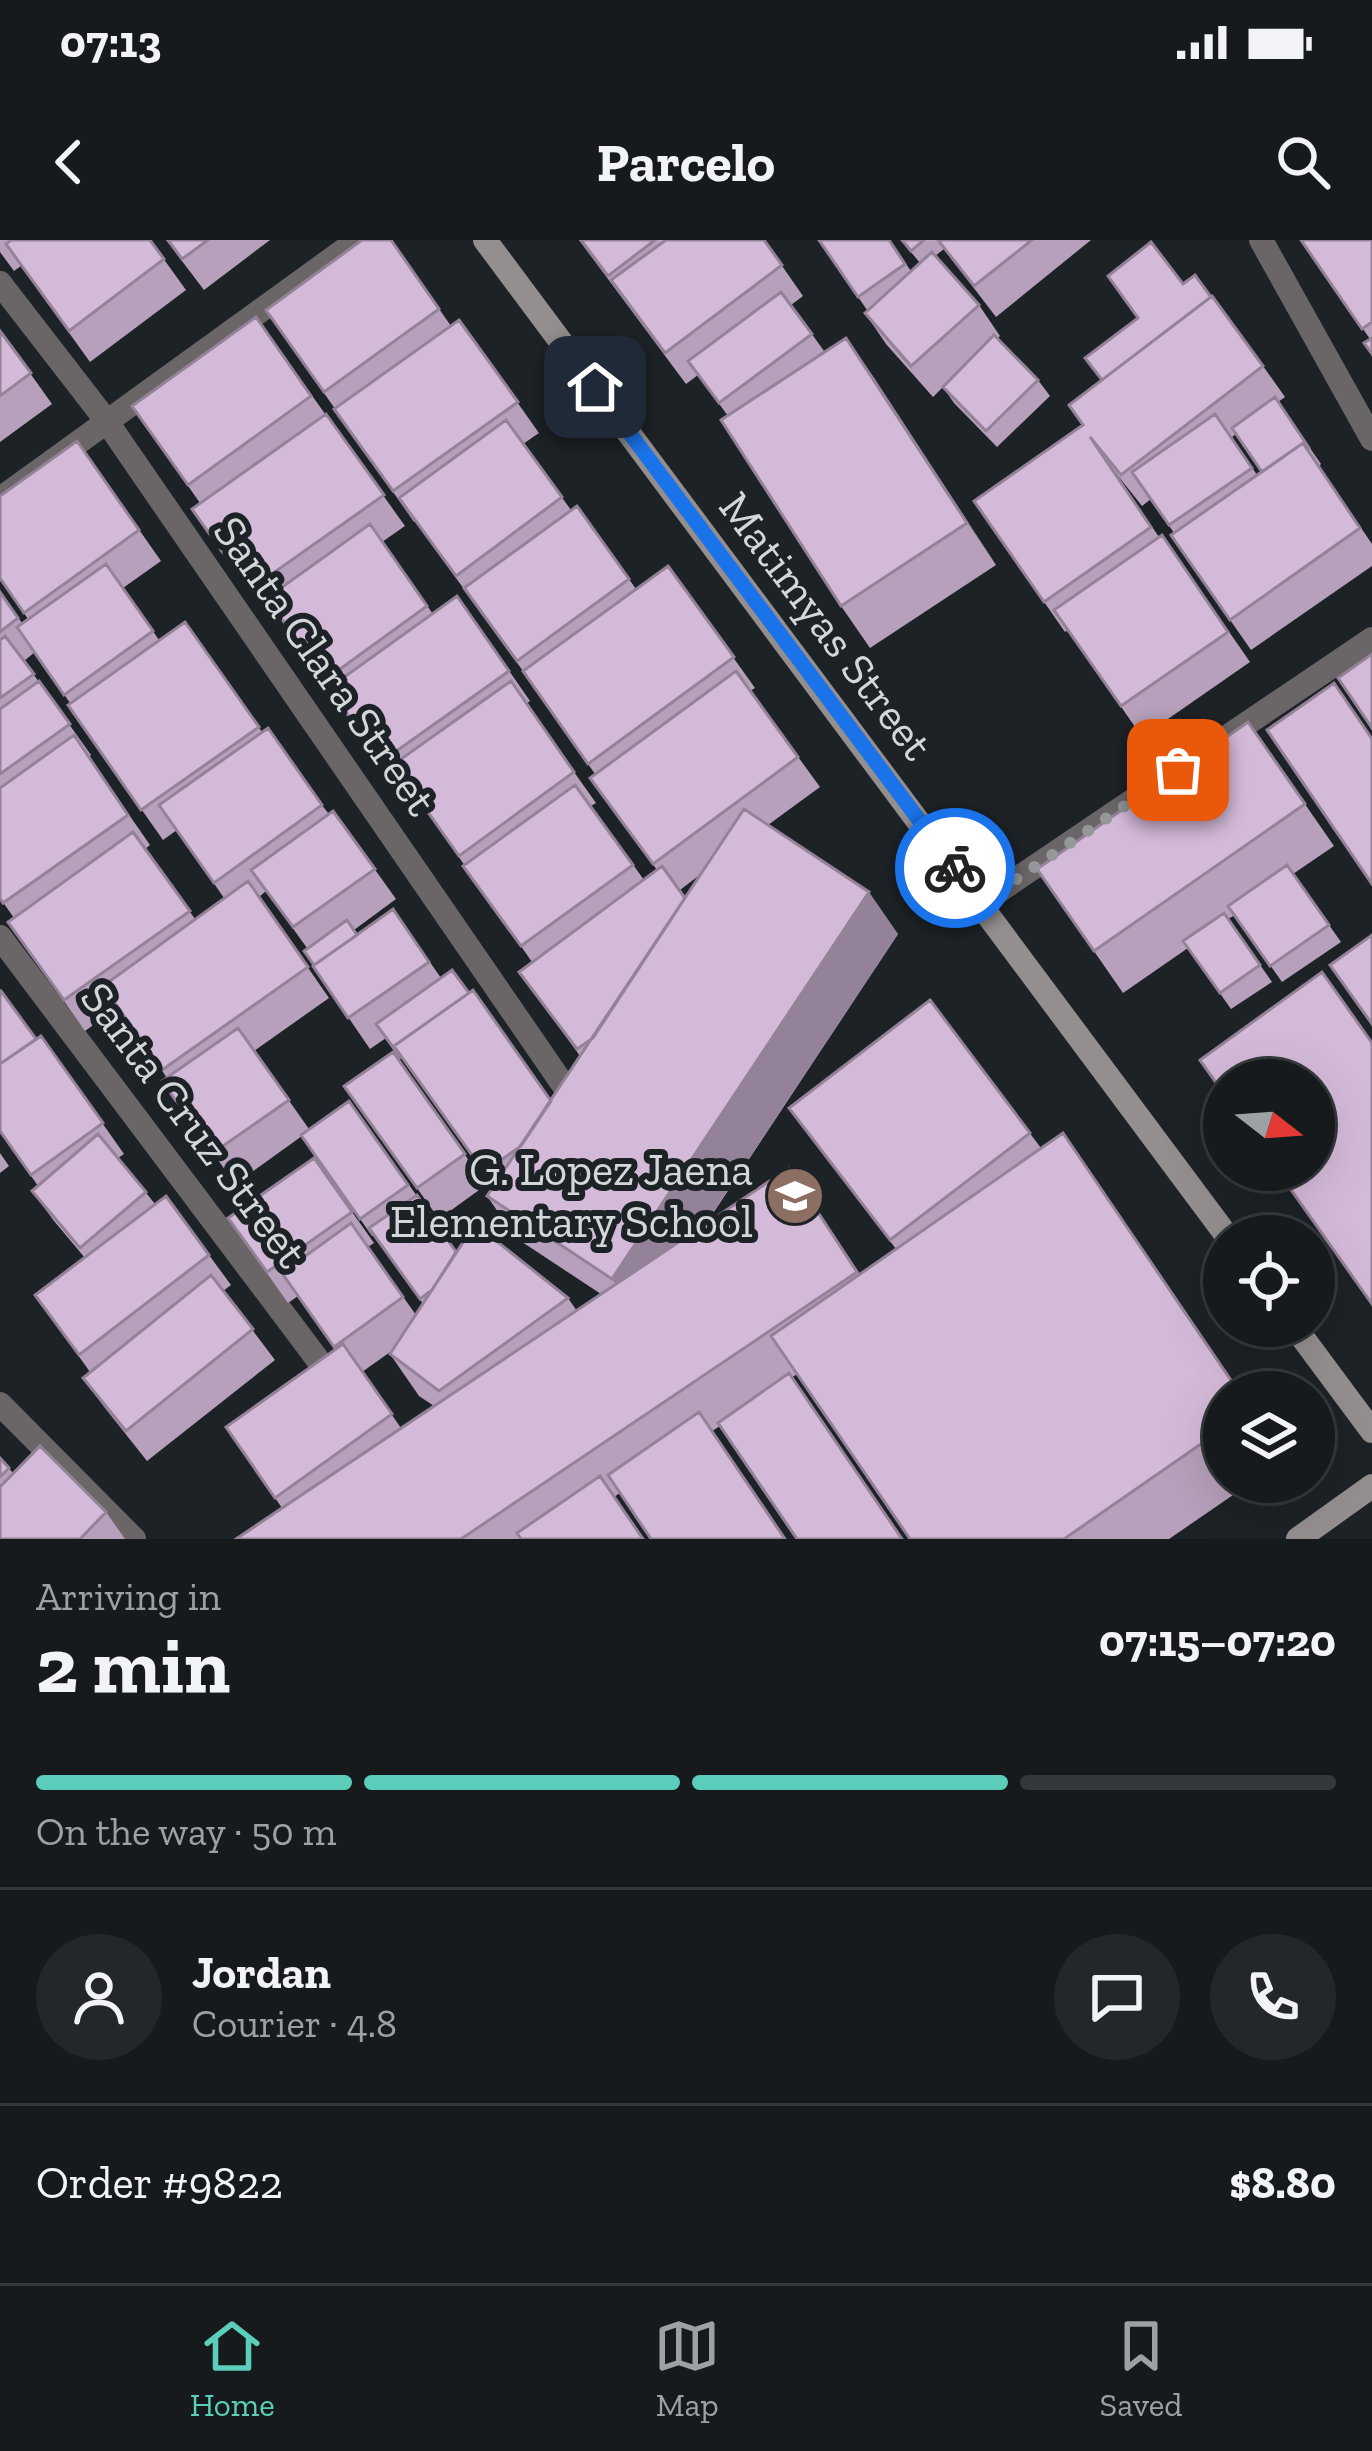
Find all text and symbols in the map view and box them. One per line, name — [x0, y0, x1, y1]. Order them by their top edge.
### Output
text: 07:13 — [60, 15, 162, 69]
icon: back — [36, 129, 102, 195]
icon: search — [1270, 129, 1336, 195]
text: Parcelo — [597, 130, 775, 195]
pin — [544, 336, 646, 438]
icon: home — [562, 354, 628, 420]
street label: Matimyas Street — [708, 481, 944, 771]
street label: Santa Clara Street — [202, 506, 448, 826]
pin — [1127, 719, 1229, 821]
icon: bag — [1145, 737, 1211, 803]
courier — [895, 808, 1015, 928]
icon: bike — [922, 835, 988, 901]
street label: Santa Cruz Street — [69, 972, 319, 1278]
north arrow — [1203, 1059, 1335, 1191]
map controls — [1203, 1059, 1335, 1503]
place label: G. Lopez Jaena Elementary School — [390, 1143, 753, 1249]
school or university icon: G. Lopez Jaena Elementary School — [764, 1165, 826, 1227]
button: locate — [1203, 1215, 1335, 1347]
button: layers — [1203, 1371, 1335, 1503]
text: Arriving in — [36, 1573, 221, 1620]
text: 07:15–07:20 — [1099, 1614, 1336, 1668]
text: 2 min — [36, 1618, 230, 1712]
text: On the way · 50 m — [36, 1808, 336, 1855]
button: person — [36, 1934, 162, 2060]
button: chat — [1054, 1934, 1180, 2060]
button: phone — [1210, 1934, 1336, 2060]
text: Jordan — [192, 1946, 331, 2000]
text: Courier · 4.8 — [192, 2000, 397, 2047]
text: Order #9822 — [36, 2156, 283, 2210]
text: $8.80 — [1229, 2156, 1336, 2210]
tab: Home — [190, 2313, 275, 2424]
tab: Map — [654, 2313, 720, 2424]
tab: Saved — [1100, 2313, 1182, 2424]

